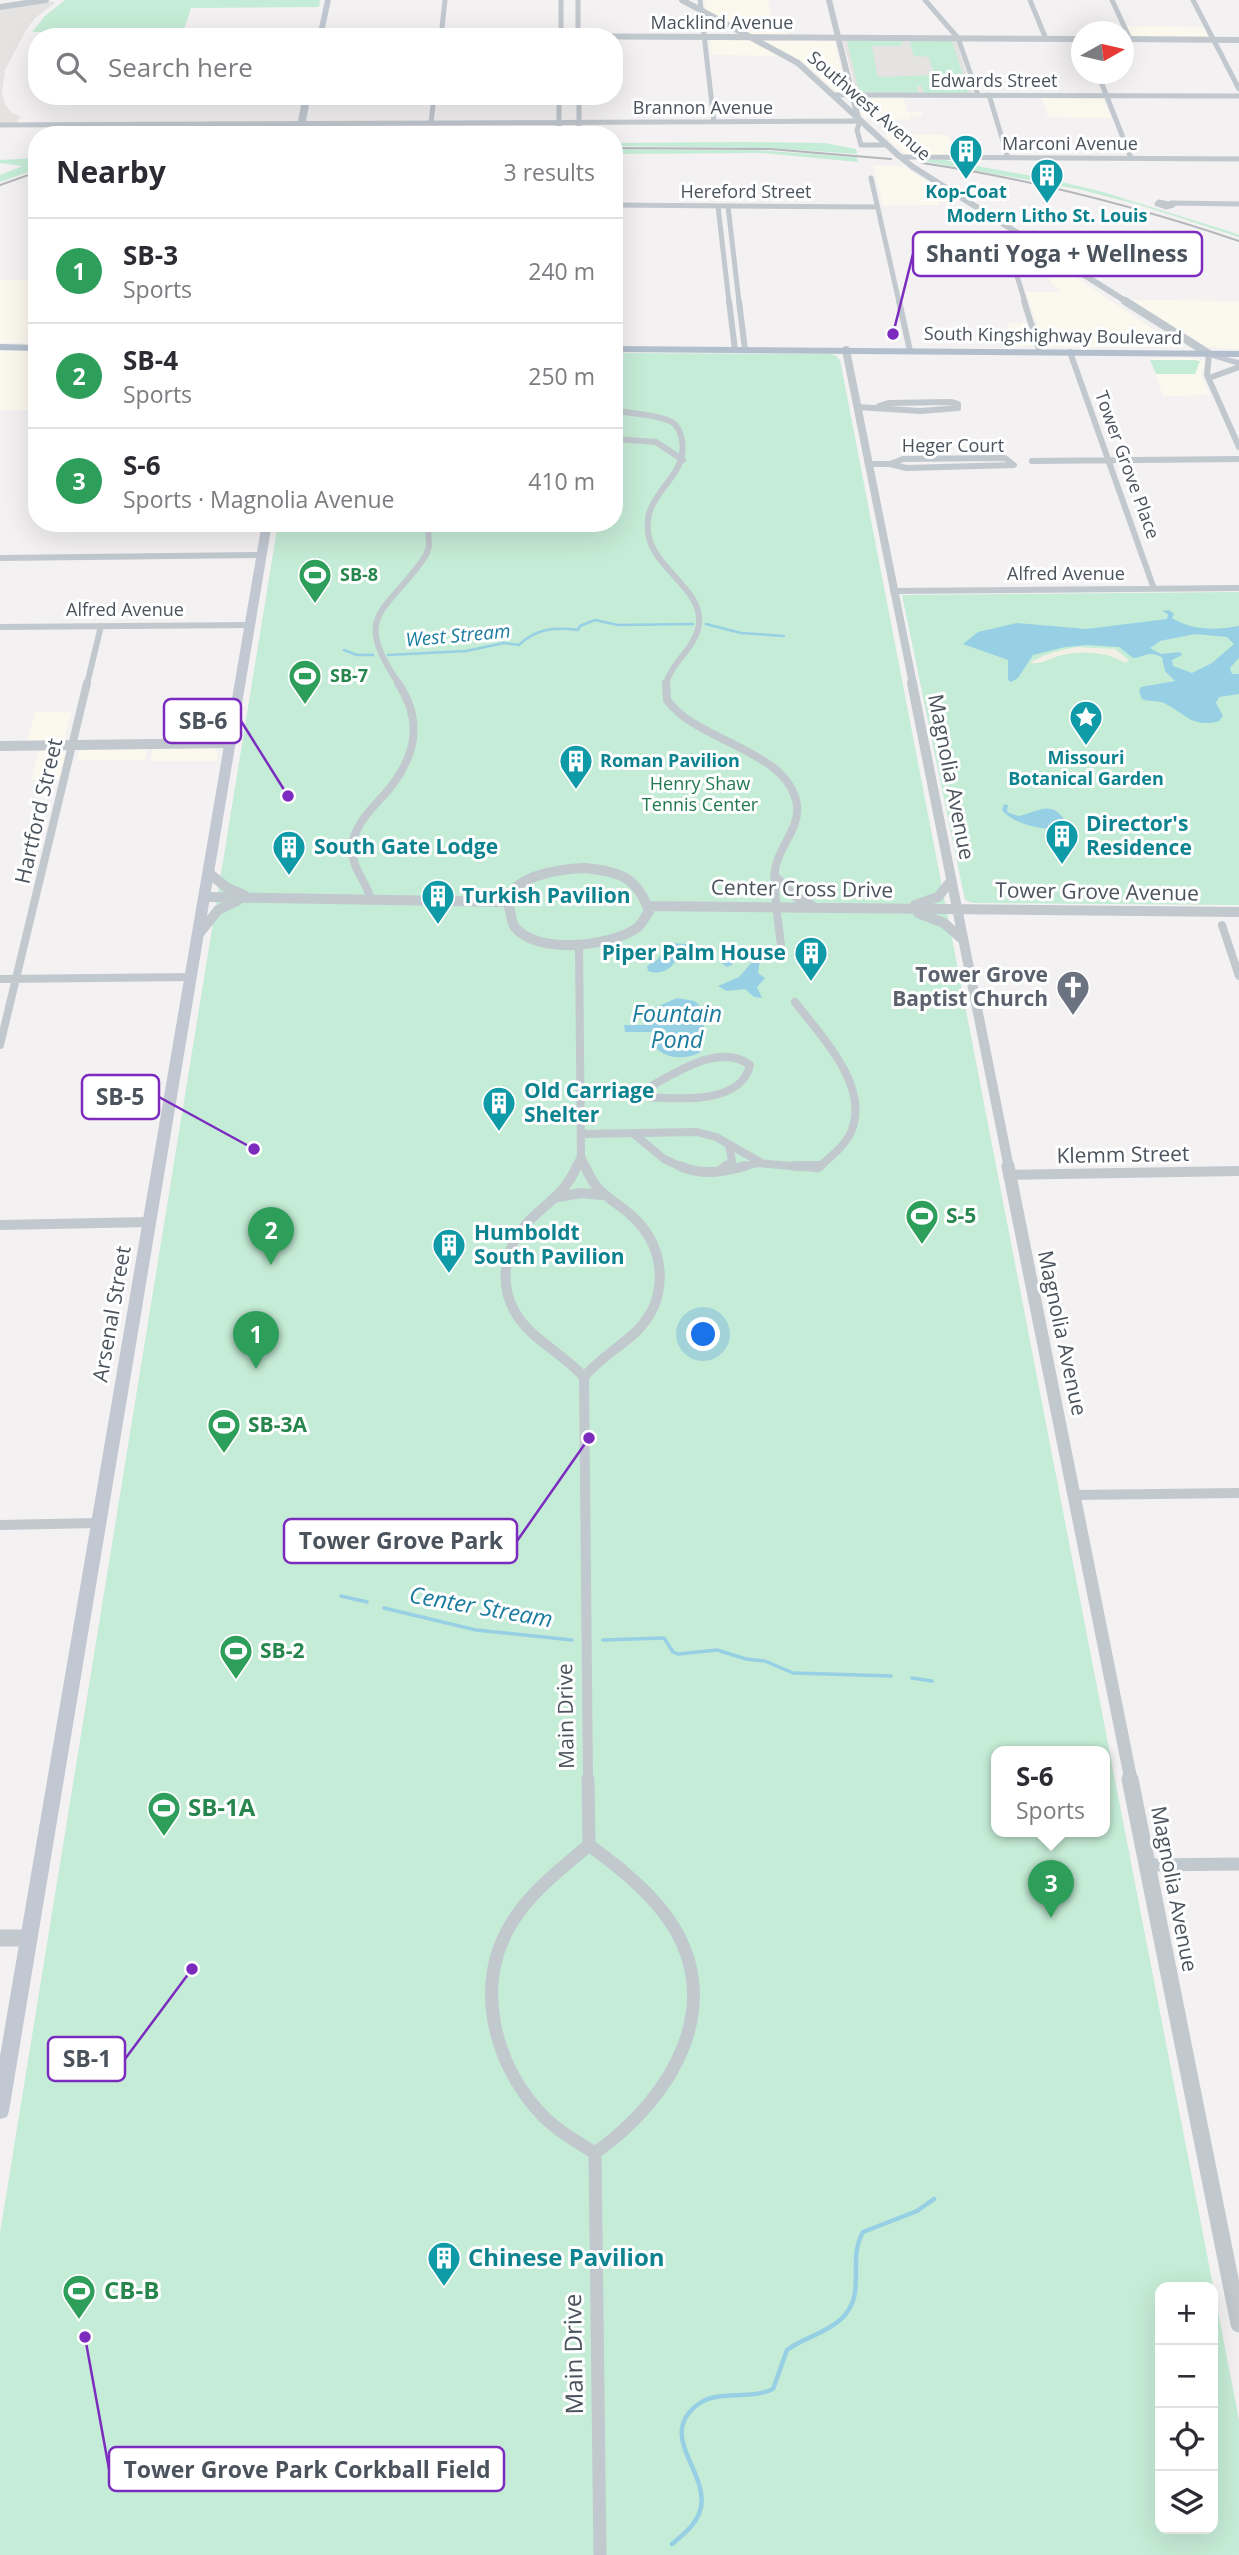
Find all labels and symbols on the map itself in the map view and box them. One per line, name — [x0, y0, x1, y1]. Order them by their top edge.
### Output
street label: Macklind Avenue — [651, 10, 793, 34]
north arrow — [1071, 21, 1134, 84]
street label: Southwest Avenue — [803, 45, 936, 165]
street label: Edwards Street — [931, 68, 1057, 92]
street label: Brannon Avenue — [633, 95, 773, 119]
street label: Marconi Avenue — [1002, 131, 1138, 155]
building icon: Kop-Coat — [947, 132, 985, 181]
building icon: Modern Litho St. Louis — [1028, 156, 1066, 205]
street label: Hereford Street — [680, 179, 812, 203]
place label: Kop-Coat — [925, 179, 1007, 203]
place label: Modern Litho St. Louis — [946, 203, 1148, 227]
callout: Shanti Yoga + Wellness — [913, 232, 1202, 276]
text: Shanti Yoga + Wellness — [926, 237, 1188, 269]
street label: South Kingshighway Boulevard — [924, 321, 1182, 349]
street label: Tower Grove Place — [1090, 387, 1166, 542]
street label: Heger Court — [902, 433, 1004, 457]
sports icon: SB-8 — [296, 556, 334, 605]
street label: Alfred Avenue — [1007, 561, 1125, 585]
place label: SB-8 — [340, 562, 378, 586]
street label: Alfred Avenue — [66, 597, 184, 621]
water label: West Stream — [404, 617, 512, 653]
sports icon: SB-7 — [286, 657, 324, 706]
place label: SB-7 — [330, 663, 368, 687]
street label: Magnolia Avenue — [922, 692, 982, 862]
place icon: Missouri Botanical Garden — [1067, 698, 1105, 747]
callout: SB-6 — [164, 699, 241, 743]
text: SB-6 — [179, 704, 227, 736]
street label: Hartford Street — [8, 735, 68, 886]
building icon: Roman Pavilion — [557, 742, 595, 791]
place label: Missouri Botanical Garden — [1008, 745, 1164, 790]
place label: Roman Pavilion — [600, 748, 740, 772]
park label: Henry Shaw Tennis Center — [642, 771, 759, 816]
place label: Director's Residence — [1086, 809, 1192, 861]
building icon: Director's Residence — [1043, 817, 1081, 866]
building icon: South Gate Lodge — [270, 828, 308, 877]
place label: South Gate Lodge — [314, 832, 498, 860]
street label: Center Cross Drive — [711, 872, 894, 904]
street label: Tower Grove Avenue — [995, 875, 1199, 907]
building icon: Turkish Pavilion — [419, 877, 457, 926]
place label: Turkish Pavilion — [462, 881, 630, 909]
building icon: Piper Palm House — [792, 934, 830, 983]
place label: Piper Palm House — [602, 938, 786, 966]
place label: Tower Grove Baptist Church — [892, 960, 1048, 1012]
church icon: Tower Grove Baptist Church — [1054, 968, 1092, 1017]
water label: Fountain Pond — [632, 997, 722, 1055]
callout: SB-5 — [82, 1075, 159, 1119]
place label: Old Carriage Shelter — [524, 1076, 654, 1128]
text: SB-5 — [96, 1080, 144, 1112]
building icon: Old Carriage Shelter — [480, 1084, 518, 1133]
street label: Klemm Street — [1056, 1139, 1190, 1169]
sports icon: S-5 — [903, 1197, 941, 1246]
place label: S-5 — [946, 1201, 976, 1229]
pin: 2 — [248, 1207, 294, 1265]
place label: Humboldt South Pavilion — [474, 1218, 625, 1270]
building icon: Humboldt South Pavilion — [430, 1226, 468, 1275]
street label: Arsenal Street — [85, 1244, 137, 1384]
street label: Magnolia Avenue — [1032, 1248, 1094, 1418]
pin: 1 — [233, 1311, 279, 1369]
your location — [686, 1317, 720, 1351]
sports icon: SB-3A — [205, 1406, 243, 1455]
place label: SB-3A — [248, 1410, 307, 1438]
callout: Tower Grove Park — [284, 1519, 517, 1563]
text: Tower Grove Park — [299, 1524, 504, 1556]
water label: Center Stream — [407, 1578, 555, 1634]
sports icon: SB-2 — [217, 1632, 255, 1681]
place label: SB-2 — [260, 1636, 304, 1664]
street label: Main Drive — [550, 1663, 580, 1769]
sports icon: SB-1A — [145, 1789, 183, 1838]
place label: SB-1A — [188, 1790, 256, 1823]
street label: Magnolia Avenue — [1145, 1804, 1205, 1974]
pin: 3 — [1028, 1860, 1074, 1918]
callout: SB-1 — [48, 2037, 125, 2081]
text: SB-1 — [63, 2042, 111, 2074]
building icon: Chinese Pavilion — [425, 2239, 463, 2288]
place label: Chinese Pavilion — [468, 2240, 665, 2273]
sports icon: CB-B — [60, 2272, 98, 2321]
place label: CB-B — [104, 2273, 159, 2306]
street label: Main Drive — [555, 2293, 590, 2415]
callout: Tower Grove Park Corkball Field — [109, 2447, 504, 2491]
text: Tower Grove Park Corkball Field — [123, 2453, 491, 2485]

